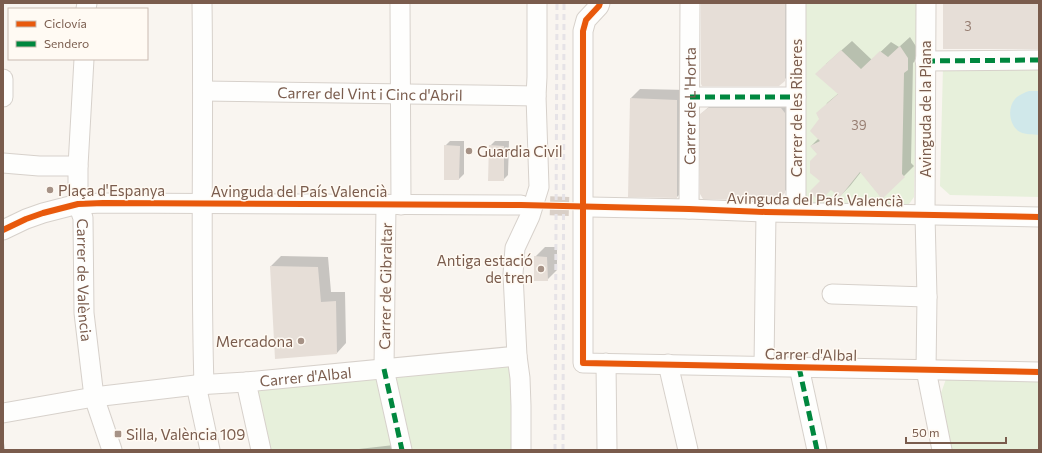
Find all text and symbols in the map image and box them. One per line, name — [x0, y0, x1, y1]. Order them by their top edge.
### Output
legend — [8, 8, 148, 60]
text: Ciclovía — [44, 16, 87, 30]
house number: 3 — [964, 18, 972, 34]
text: Sendero — [44, 36, 89, 50]
street label: Carrer de les Riberes — [787, 39, 805, 177]
street label: Avinguda de la Plana — [916, 40, 934, 178]
street label: Carrer de L'Horta — [680, 47, 699, 165]
street label: Carrer del Vint i Cinc d'Abril — [277, 83, 463, 104]
house number: 39 — [851, 117, 867, 133]
place label: Guardia Civil — [477, 142, 563, 160]
marker: Guardia Civil — [464, 146, 474, 156]
place label: Plaça d'Espanya — [58, 181, 165, 199]
street label: Avinguda del País Valencià — [211, 182, 387, 200]
marker: Plaça d'Espanya — [45, 185, 55, 195]
street label: Avinguda del País Valencià — [727, 188, 903, 210]
street label: Carrer de València — [74, 218, 96, 342]
street label: Carrer de Gibraltar — [375, 222, 395, 350]
place label: Antiga estació de tren — [436, 251, 533, 286]
marker: Antiga estació de tren — [536, 264, 546, 274]
place label: Mercadona — [216, 332, 293, 350]
marker: Mercadona — [296, 336, 306, 346]
street label: Carrer d'Albal — [765, 344, 857, 364]
street label: Carrer d'Albal — [259, 363, 352, 390]
scale bar — [906, 419, 1006, 445]
place label: Silla, València 109 — [126, 425, 245, 443]
text: 50 m — [912, 425, 940, 439]
marker: Silla, València 109 — [113, 429, 123, 439]

